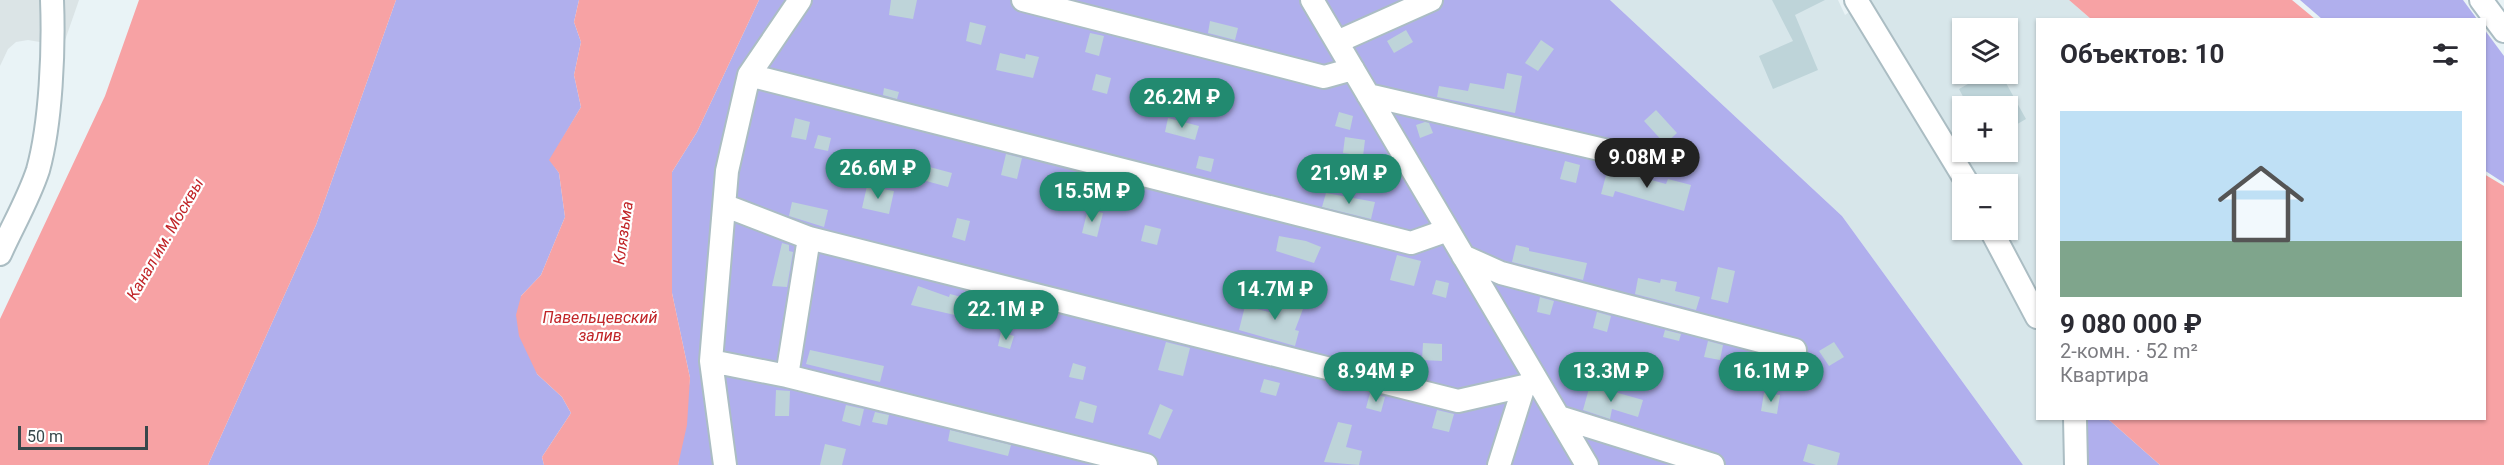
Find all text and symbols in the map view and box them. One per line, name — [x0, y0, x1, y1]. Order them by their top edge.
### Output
map controls — [1952, 18, 2018, 240]
button: layers — [1952, 18, 2018, 84]
icon: filters — [2429, 38, 2462, 71]
text: Объектов: 10 — [2060, 39, 2224, 69]
pin: 26.2M ₽ — [1127, 78, 1237, 129]
text: 26.2M ₽ — [1144, 85, 1220, 109]
button: + — [1952, 96, 2018, 162]
pin: 9.08M ₽ — [1592, 138, 1702, 189]
text: 9.08M ₽ — [1609, 145, 1685, 169]
pin: 26.6M ₽ — [823, 149, 933, 200]
icon: home — [2207, 150, 2315, 258]
pin: 21.9M ₽ — [1294, 154, 1404, 205]
text: 26.6M ₽ — [840, 156, 916, 180]
text: 21.9M ₽ — [1311, 161, 1387, 185]
pin: 15.5M ₽ — [1037, 172, 1147, 223]
button: − — [1952, 174, 2018, 240]
water label: Канал им. Москвы — [122, 175, 208, 303]
text: 15.5M ₽ — [1054, 179, 1130, 203]
water label: Клязьма — [609, 200, 637, 266]
pin: 14.7M ₽ — [1220, 270, 1330, 321]
text: 14.7M ₽ — [1237, 277, 1313, 301]
pin: 22.1M ₽ — [951, 290, 1061, 341]
text: 22.1M ₽ — [968, 297, 1044, 321]
water label: Павельцевский залив — [543, 308, 657, 345]
text: 9 080 000 ₽ — [2060, 309, 2202, 339]
text: 2-комн. · 52 m² — [2060, 339, 2198, 363]
pin: 8.94M ₽ — [1321, 352, 1431, 403]
pin: 13.3M ₽ — [1556, 352, 1666, 403]
pin: 16.1M ₽ — [1716, 352, 1826, 403]
text: 8.94M ₽ — [1338, 359, 1414, 383]
text: 13.3M ₽ — [1573, 359, 1649, 383]
text: 16.1M ₽ — [1733, 359, 1809, 383]
text: Квартира — [2060, 363, 2149, 387]
scale bar — [18, 423, 148, 450]
text: 50 m — [27, 427, 63, 446]

